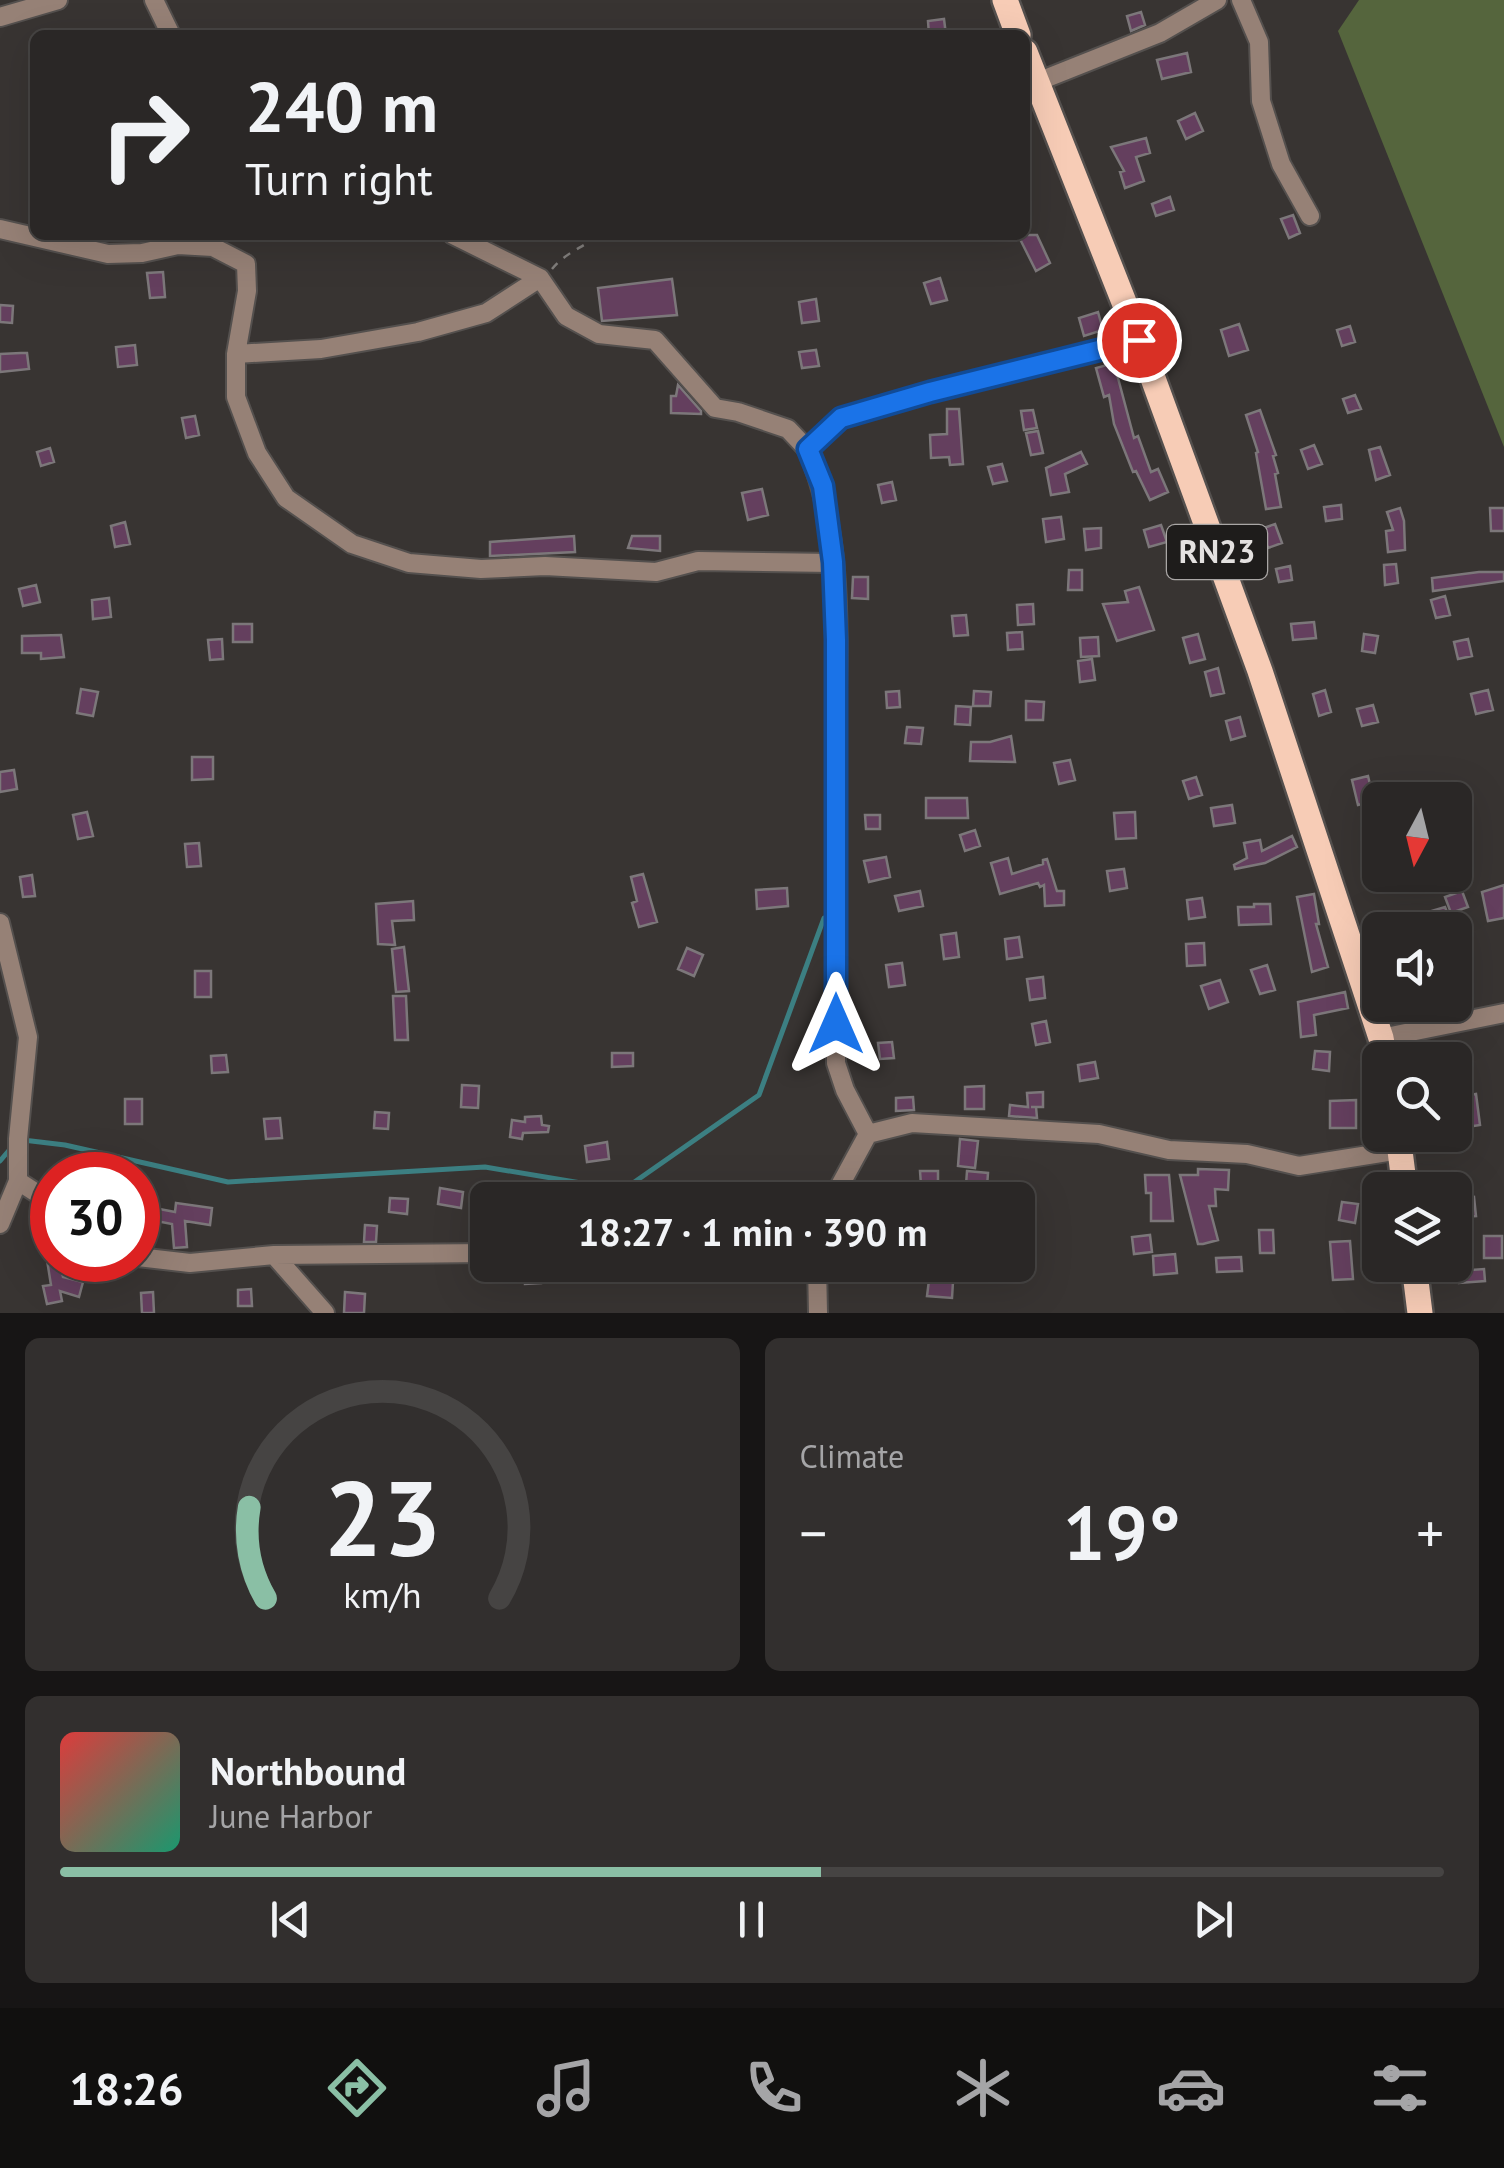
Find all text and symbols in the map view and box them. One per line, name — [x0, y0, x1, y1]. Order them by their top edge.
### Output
text: 240 m — [245, 61, 438, 151]
icon: right — [80, 70, 210, 200]
text: Turn right — [245, 149, 433, 207]
pin — [1097, 298, 1182, 383]
icon: arrive — [1112, 313, 1167, 368]
road number: RN23 — [1167, 525, 1267, 579]
north arrow — [1362, 782, 1472, 892]
map controls — [1362, 782, 1472, 1282]
button: sound — [1362, 912, 1472, 1022]
position arrow — [784, 972, 888, 1076]
button: search — [1362, 1042, 1472, 1152]
speed limit sign: 30 — [30, 1152, 160, 1282]
button: layers — [1362, 1172, 1472, 1282]
text: 18:27 · 1 min · 390 m — [578, 1207, 927, 1256]
text: Climate — [800, 1435, 904, 1477]
text: 23 — [323, 1450, 441, 1585]
text: 19° — [1063, 1484, 1181, 1581]
text: − — [800, 1497, 827, 1568]
text: + — [1416, 1497, 1444, 1568]
text: km/h — [343, 1572, 421, 1618]
text: Northbound — [210, 1746, 406, 1795]
text: June Harbor — [210, 1795, 372, 1837]
icon: previous — [263, 1892, 318, 1947]
icon: pause — [724, 1892, 779, 1947]
icon: next — [1186, 1892, 1241, 1947]
icon: directions — [322, 2053, 392, 2123]
icon: music — [531, 2053, 601, 2123]
icon: phone — [739, 2053, 809, 2123]
icon: climate — [948, 2053, 1018, 2123]
icon: car — [1156, 2053, 1226, 2123]
icon: filters — [1365, 2053, 1435, 2123]
text: 18:26 — [69, 2059, 183, 2117]

